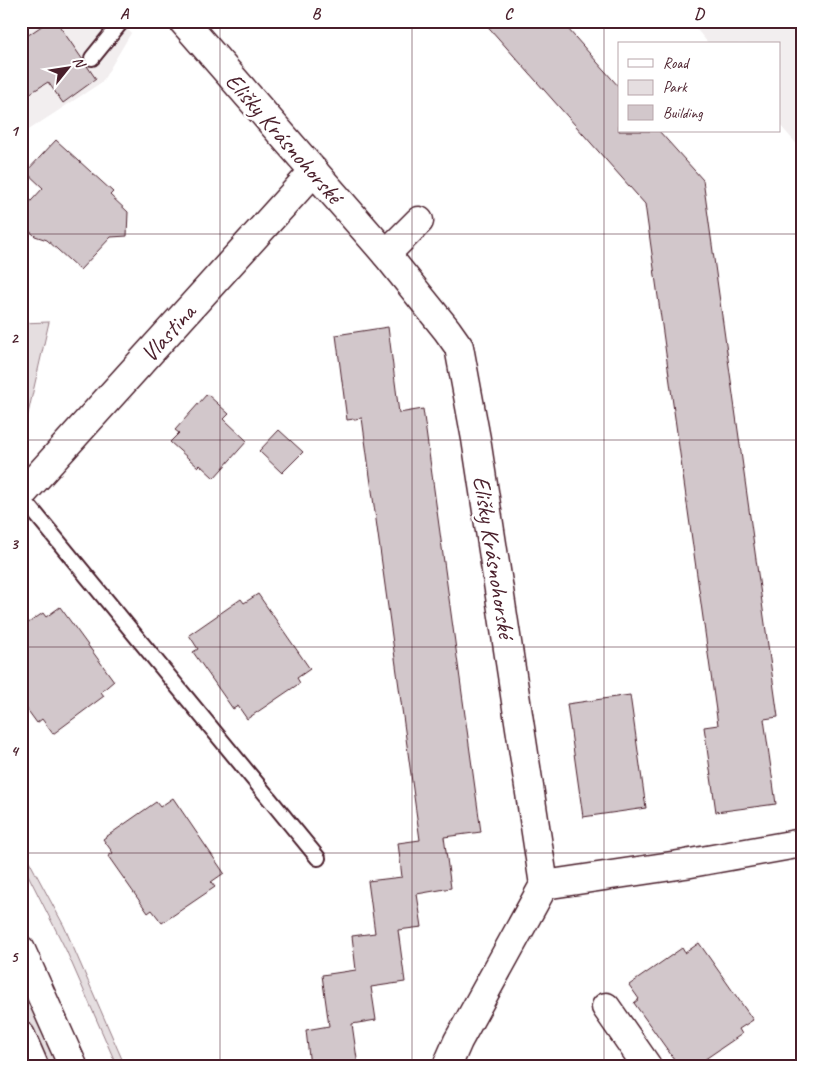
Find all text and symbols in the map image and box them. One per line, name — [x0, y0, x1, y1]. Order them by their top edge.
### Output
text: A — [120, 4, 130, 24]
text: B — [312, 4, 322, 24]
text: C — [504, 4, 514, 24]
text: D — [694, 4, 705, 24]
north arrow — [42, 42, 92, 92]
legend — [618, 42, 780, 132]
text: N — [69, 54, 90, 72]
text: Road — [663, 54, 690, 73]
street label: Elišky Krásnohorské — [219, 66, 352, 213]
text: Park — [663, 78, 688, 97]
text: Building — [663, 104, 703, 123]
text: 1 — [10, 121, 19, 141]
street label: Vlastina — [134, 296, 203, 368]
text: 2 — [10, 328, 19, 348]
street label: Elišky Krásnohorské — [466, 474, 522, 644]
text: 3 — [10, 534, 19, 554]
text: 4 — [10, 741, 19, 761]
text: 5 — [11, 947, 20, 967]

